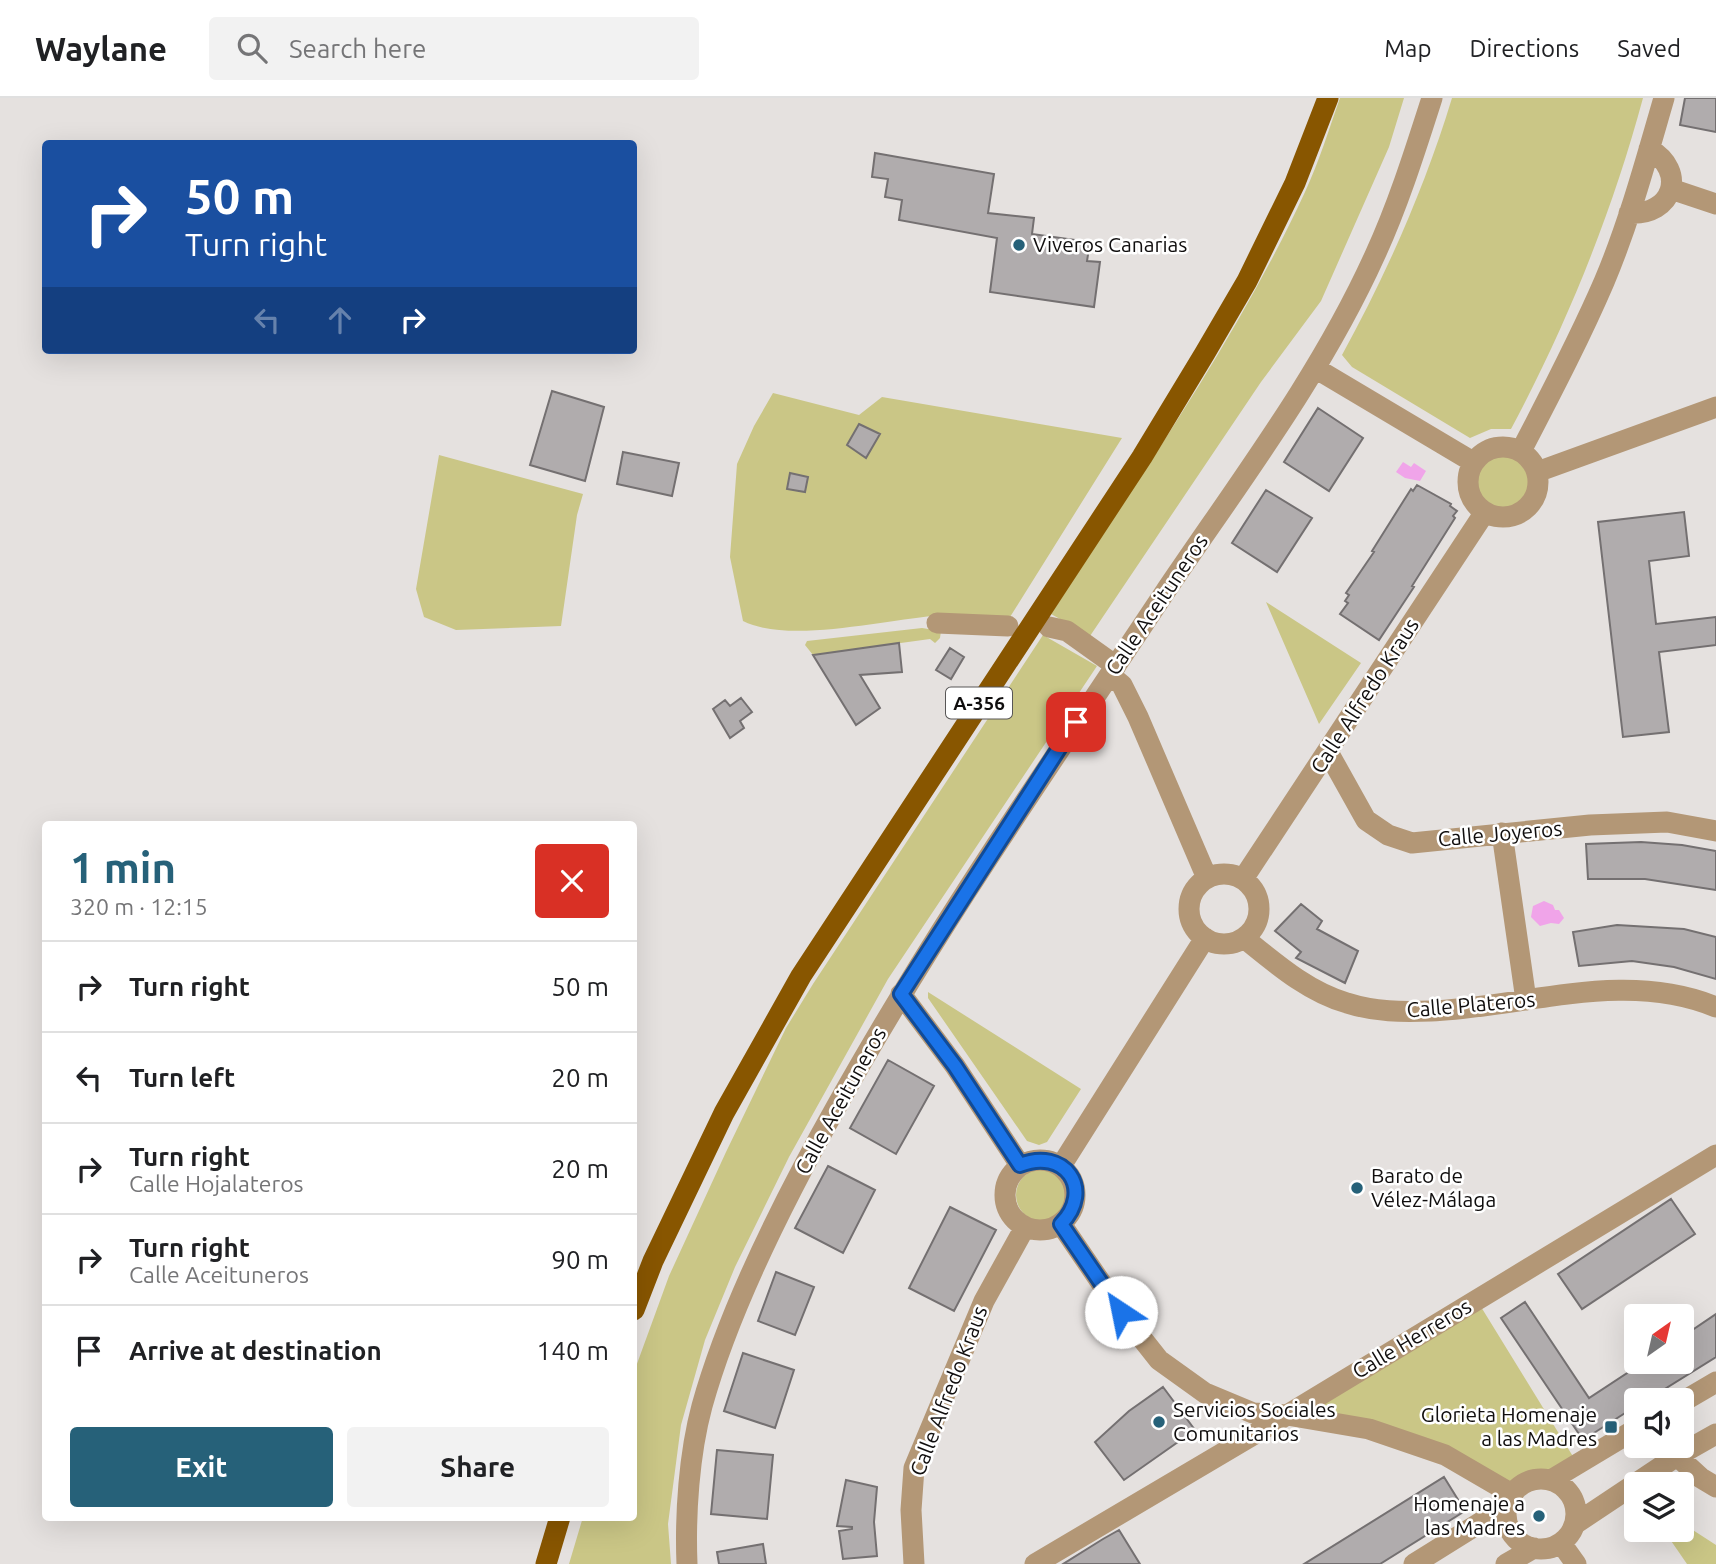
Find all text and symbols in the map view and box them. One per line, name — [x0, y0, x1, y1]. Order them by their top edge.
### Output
search box — [209, 17, 699, 80]
icon: search — [233, 29, 271, 67]
text: Waylane — [35, 30, 167, 67]
text: Search here — [289, 34, 426, 63]
text: Map — [1384, 35, 1431, 62]
text: Directions — [1469, 35, 1579, 62]
text: Saved — [1617, 35, 1681, 62]
icon: right — [70, 168, 161, 259]
text: 50 m — [185, 168, 294, 223]
text: Turn right — [185, 226, 327, 262]
place label: Viveros Canarias — [1033, 232, 1187, 256]
marker: Viveros Canarias — [1011, 237, 1027, 253]
icon: left — [248, 301, 286, 339]
icon: ahead — [321, 301, 359, 339]
icon: right — [394, 301, 432, 339]
street label: Calle Aceituneros — [1100, 530, 1212, 679]
street label: Calle Alfredo Kraus — [1305, 614, 1423, 777]
road number: A-356 — [946, 688, 1012, 718]
pin — [1046, 692, 1106, 752]
icon: arrive — [1057, 703, 1095, 741]
street label: Calle Joyeros — [1437, 816, 1563, 850]
text: 1 min — [70, 844, 176, 891]
button: close — [535, 844, 609, 918]
text: 320 m · 12:15 — [70, 894, 208, 919]
icon: right — [70, 968, 108, 1006]
text: Turn right — [129, 972, 250, 1001]
text: 50 m — [551, 972, 609, 1001]
street label: Calle Plateros — [1406, 986, 1536, 1022]
street label: Calle Aceituneros — [790, 1023, 890, 1178]
icon: left — [70, 1059, 108, 1097]
text: Turn left — [129, 1063, 235, 1092]
text: 20 m — [551, 1063, 609, 1092]
text: Turn right — [129, 1142, 250, 1171]
icon: right — [70, 1150, 108, 1188]
text: 20 m — [551, 1154, 609, 1183]
place label: Barato de Vélez-Málaga — [1371, 1163, 1496, 1211]
text: Calle Hojalateros — [129, 1171, 304, 1196]
marker: Barato de Vélez-Málaga — [1349, 1180, 1365, 1196]
text: Turn right — [129, 1233, 250, 1262]
icon: right — [70, 1241, 108, 1279]
text: 90 m — [551, 1245, 609, 1274]
text: Calle Aceituneros — [129, 1262, 309, 1287]
position arrow — [1084, 1275, 1158, 1349]
street label: Calle Herreros — [1348, 1293, 1475, 1383]
street label: Calle Alfredo Kraus — [905, 1302, 991, 1479]
north arrow — [1624, 1304, 1694, 1374]
map controls — [1624, 1304, 1694, 1542]
icon: arrive — [70, 1332, 108, 1370]
text: Arrive at destination — [129, 1336, 382, 1365]
text: 140 m — [537, 1336, 609, 1365]
button: sound — [1624, 1388, 1694, 1458]
place label: Servicios Sociales Comunitarios — [1173, 1397, 1336, 1445]
place label: Glorieta Homenaje a las Madres — [1421, 1402, 1597, 1450]
marker: Servicios Sociales Comunitarios — [1151, 1414, 1167, 1430]
marker: Glorieta Homenaje a las Madres — [1603, 1419, 1619, 1435]
button: Exit — [70, 1427, 333, 1507]
button: Share — [347, 1427, 609, 1507]
button: layers — [1624, 1472, 1694, 1542]
place label: Homenaje a las Madres — [1413, 1491, 1525, 1539]
marker: Homenaje a las Madres — [1531, 1508, 1547, 1524]

